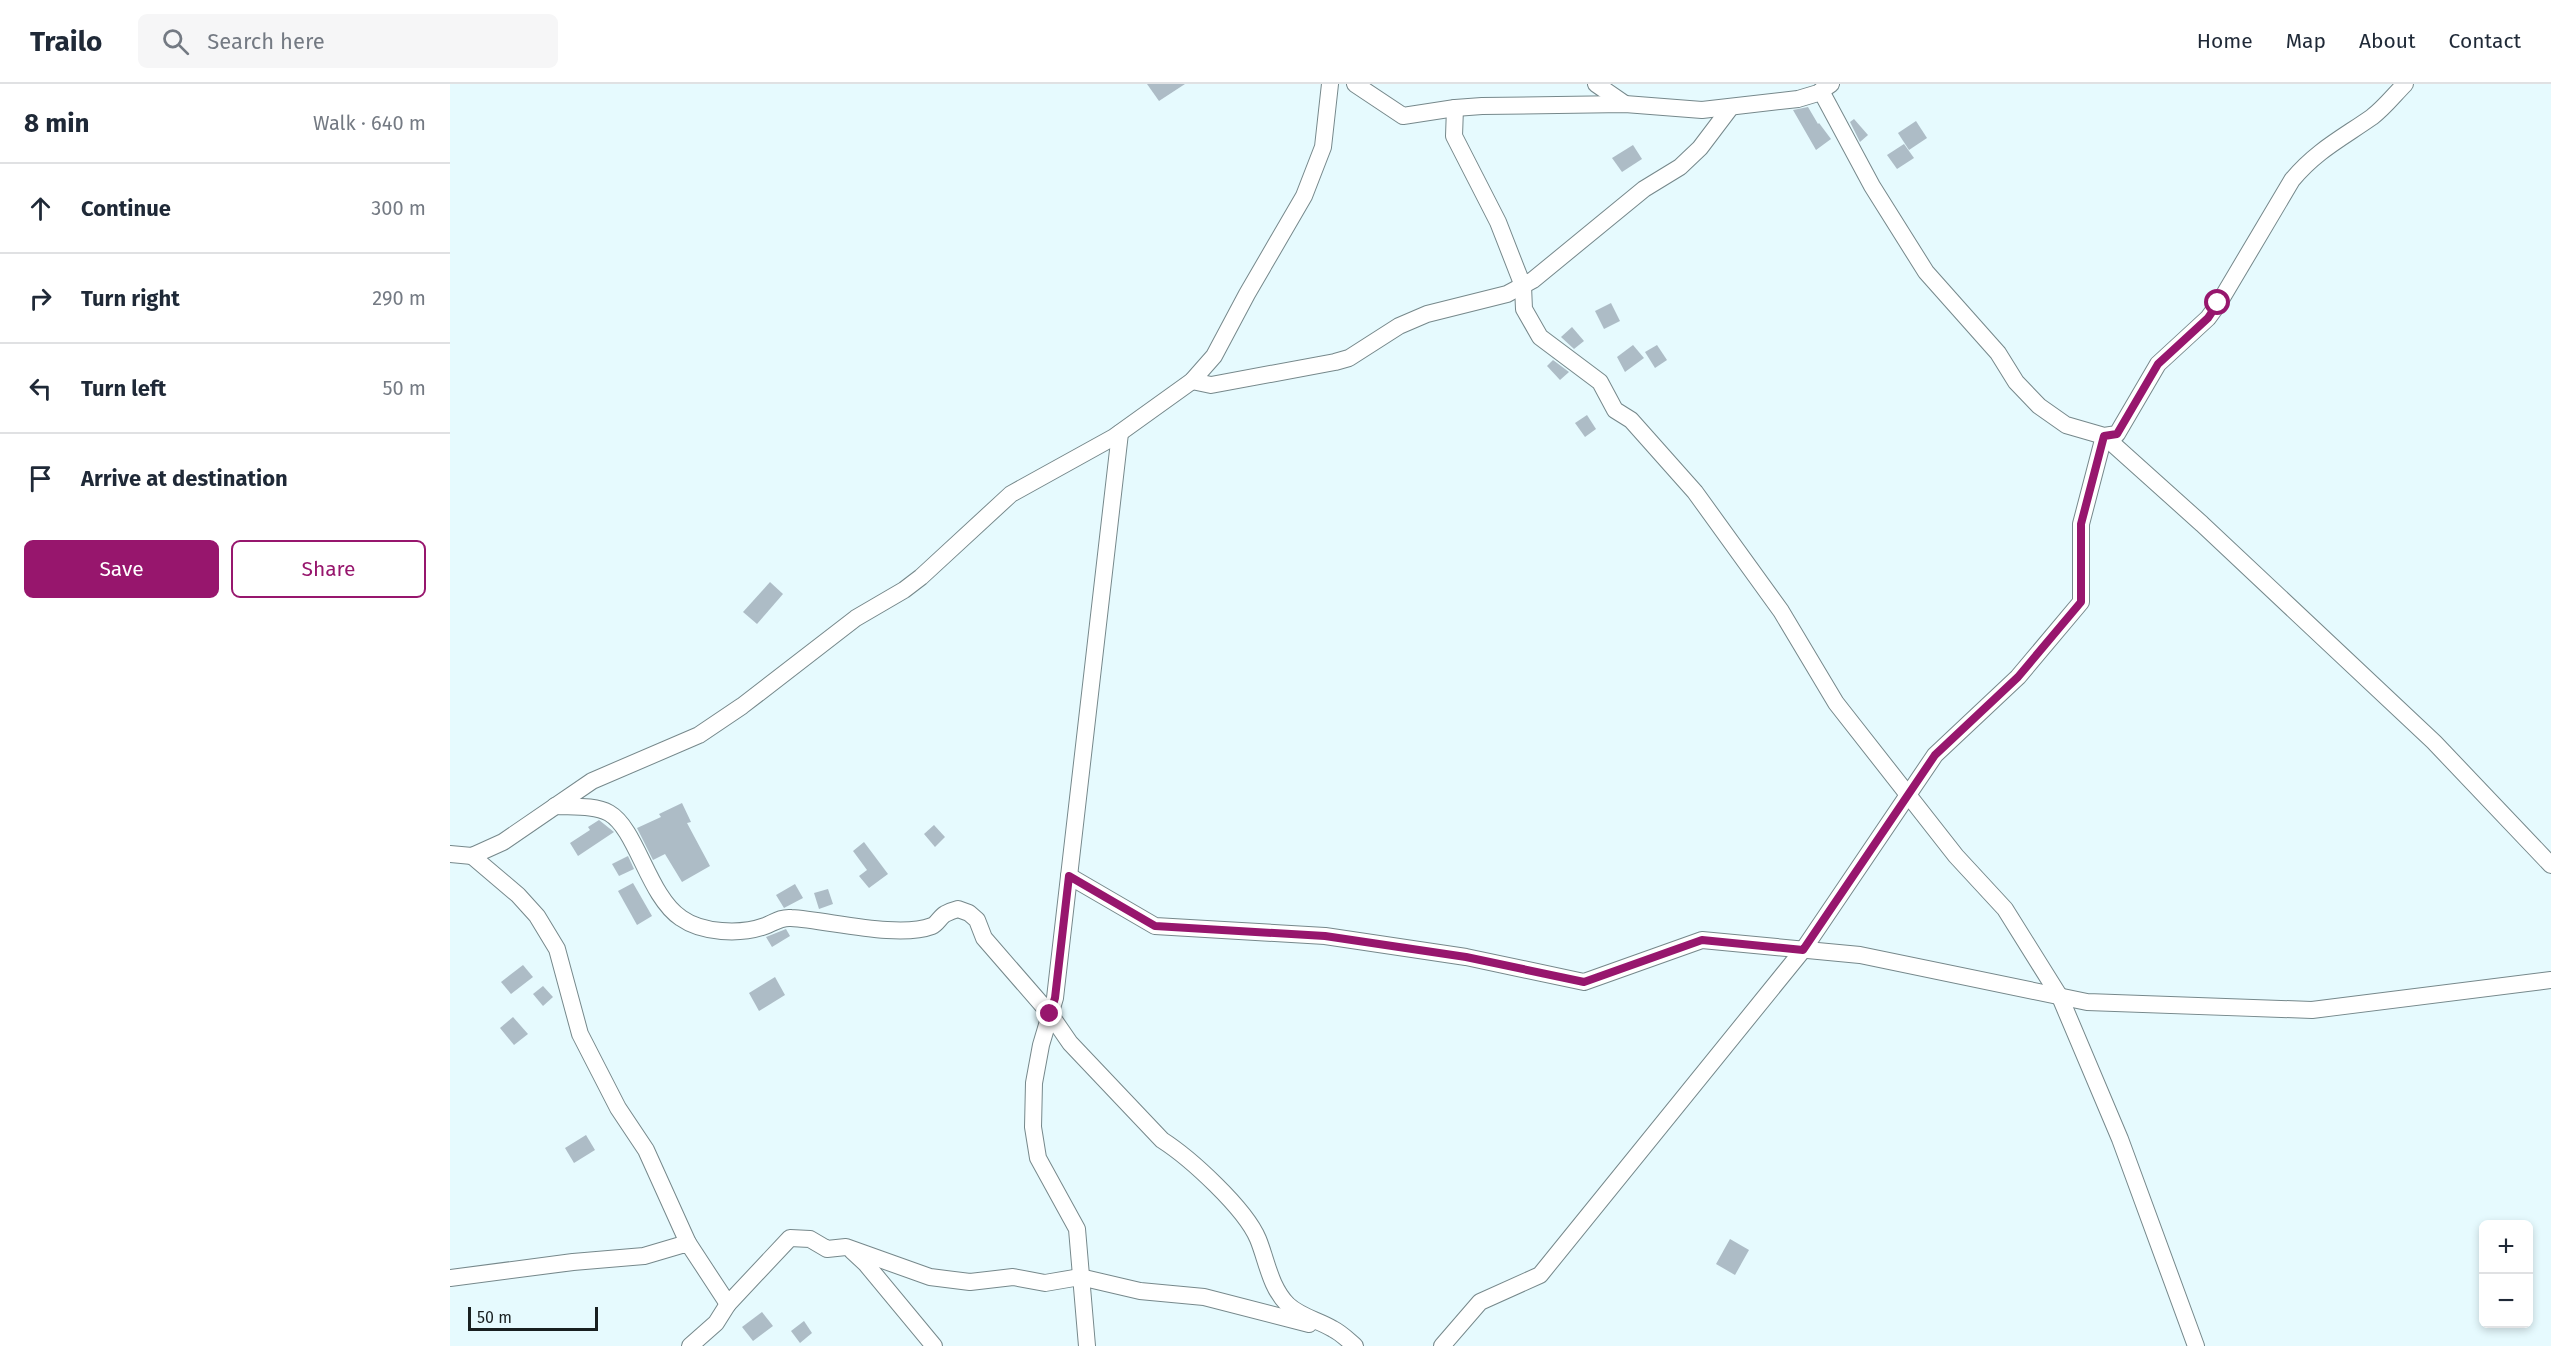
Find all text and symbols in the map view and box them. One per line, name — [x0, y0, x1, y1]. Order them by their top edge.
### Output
search box — [138, 14, 558, 68]
text: Trailo — [30, 25, 102, 58]
icon: search — [159, 25, 192, 58]
text: Search here — [207, 28, 325, 55]
text: Home — [2197, 28, 2253, 54]
text: Map — [2286, 28, 2326, 54]
text: About — [2359, 28, 2416, 54]
text: Contact — [2449, 28, 2521, 54]
text: 8 min — [24, 108, 90, 139]
text: Walk · 640 m — [313, 111, 426, 135]
icon: ahead — [24, 192, 57, 225]
text: Continue — [81, 195, 171, 222]
text: 300 m — [371, 196, 426, 220]
icon: right — [24, 282, 57, 315]
text: Turn right — [81, 285, 180, 312]
text: 290 m — [372, 286, 426, 310]
route start — [2204, 289, 2230, 315]
icon: left — [24, 372, 57, 405]
text: Turn left — [81, 375, 166, 402]
text: 50 m — [382, 376, 426, 400]
icon: arrive — [24, 462, 57, 495]
text: Arrive at destination — [81, 465, 288, 492]
button: Save — [24, 540, 219, 598]
button: Share — [231, 540, 426, 598]
route end — [1036, 1000, 1062, 1026]
map controls — [2479, 1220, 2533, 1328]
button: + — [2479, 1220, 2533, 1274]
button: − — [2479, 1274, 2533, 1328]
scale bar — [468, 1304, 598, 1332]
text: 50 m — [477, 1308, 512, 1327]

